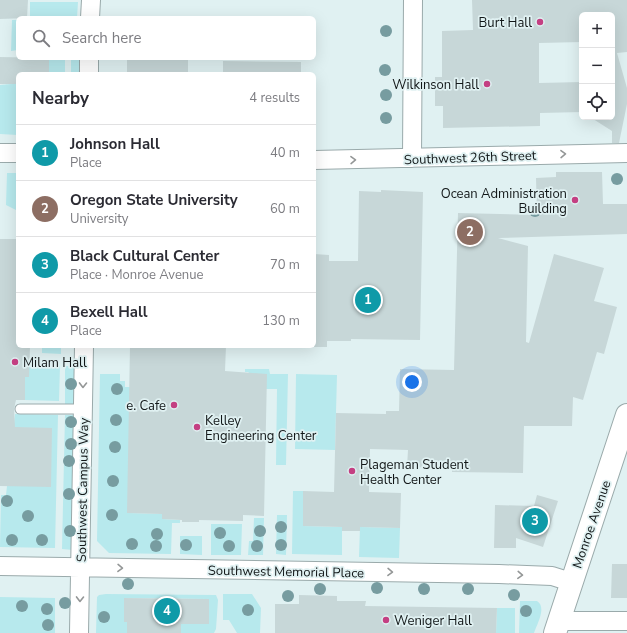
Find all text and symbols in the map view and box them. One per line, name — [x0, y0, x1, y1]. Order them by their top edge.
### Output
map controls — [579, 12, 615, 120]
button: + — [579, 12, 615, 48]
place label: Burt Hall — [479, 14, 532, 32]
search box — [16, 16, 316, 60]
marker: Burt Hall — [535, 17, 545, 27]
icon: search — [30, 27, 52, 49]
text: Search here — [62, 28, 142, 48]
button: − — [579, 48, 615, 84]
place label: Wilkinson Hall — [392, 76, 479, 94]
marker: Wilkinson Hall — [482, 79, 492, 89]
button: locate — [579, 84, 615, 120]
text: Nearby — [32, 87, 89, 110]
text: 4 results — [249, 89, 300, 107]
text: Johnson Hall — [70, 134, 160, 154]
text: 1 — [41, 144, 49, 162]
text: 40 m — [270, 144, 300, 162]
street label: Southwest 26th Street — [403, 147, 537, 169]
one-way arrow — [560, 150, 566, 158]
text: Place — [70, 154, 102, 172]
one-way arrow — [350, 156, 356, 164]
place label: Ocean Administration Building — [441, 185, 567, 218]
text: Oregon State University — [70, 190, 238, 210]
marker: Ocean Administration Building — [570, 195, 580, 205]
text: 2 — [41, 200, 49, 218]
text: 60 m — [270, 200, 300, 218]
text: University — [70, 210, 129, 228]
pin: 2 — [457, 217, 483, 247]
text: Black Cultural Center — [70, 246, 219, 266]
text: 3 — [41, 256, 49, 274]
text: 70 m — [270, 256, 300, 274]
text: Place · Monroe Avenue — [70, 266, 203, 284]
pin: 1 — [355, 285, 381, 315]
text: Bexell Hall — [70, 302, 148, 322]
text: 4 — [41, 312, 49, 330]
text: 130 m — [262, 312, 300, 330]
text: Place — [70, 322, 102, 340]
place label: Milam Hall — [23, 354, 87, 372]
marker: Milam Hall — [10, 357, 20, 367]
your location — [402, 372, 422, 392]
one-way arrow — [79, 382, 87, 388]
place label: e. Cafe — [126, 397, 166, 415]
marker: e. Cafe — [169, 400, 179, 410]
place label: Kelley Engineering Center — [205, 412, 317, 445]
street label: Southwest Campus Way — [73, 417, 93, 562]
marker: Kelley Engineering Center — [192, 422, 202, 432]
place label: Plageman Student Health Center — [360, 456, 469, 489]
marker: Plageman Student Health Center — [347, 466, 357, 476]
street label: Monroe Avenue — [568, 478, 615, 571]
pin: 3 — [522, 506, 548, 536]
street label: Southwest Memorial Place — [208, 562, 364, 582]
one-way arrow — [117, 564, 123, 572]
one-way arrow — [387, 568, 393, 577]
one-way arrow — [517, 571, 523, 579]
one-way arrow — [76, 596, 84, 602]
pin: 4 — [154, 596, 180, 626]
place label: Weniger Hall — [394, 612, 472, 630]
marker: Weniger Hall — [381, 615, 391, 625]

